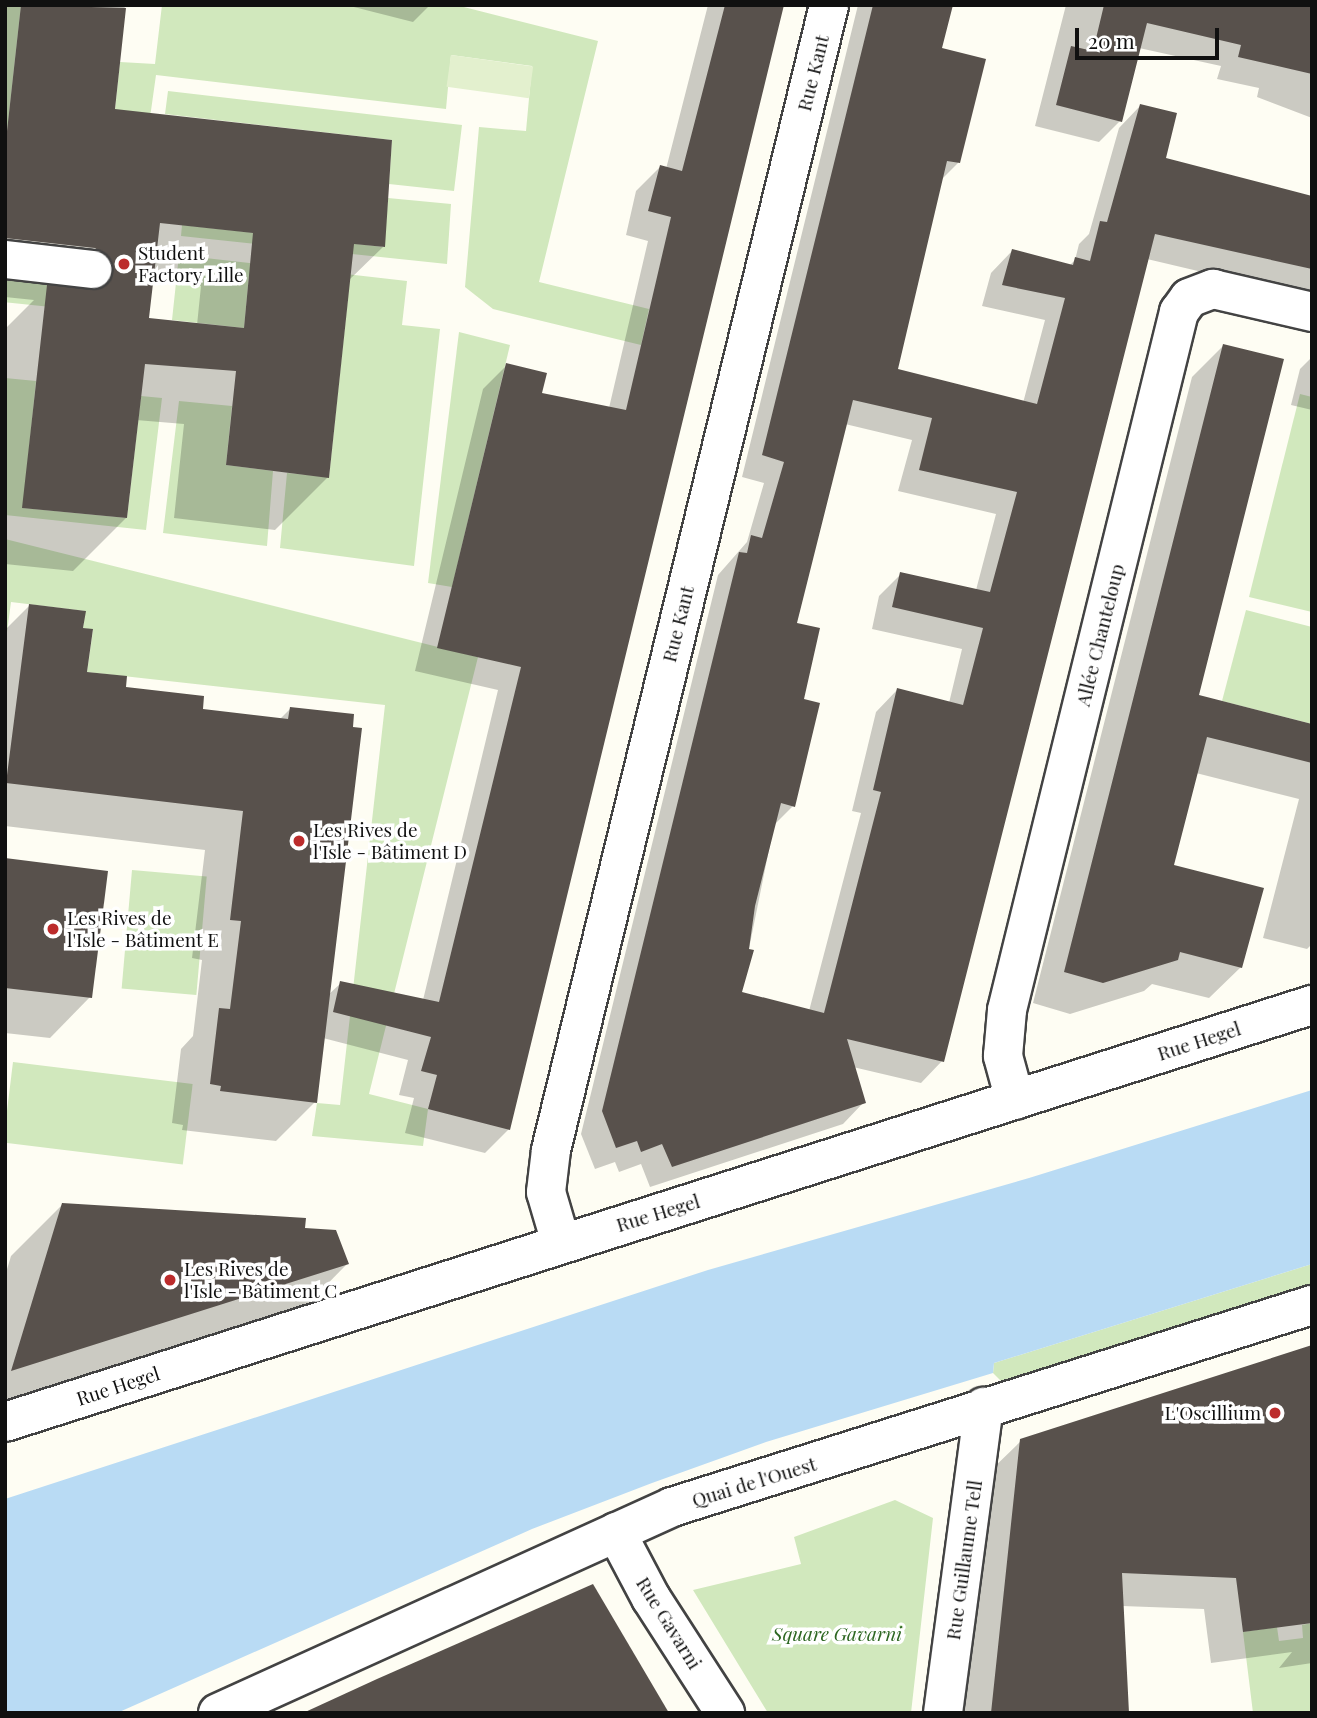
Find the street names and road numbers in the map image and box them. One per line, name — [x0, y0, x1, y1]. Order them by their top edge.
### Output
street label: Rue Kant — [793, 33, 833, 113]
street label: Allée Chanteloup — [1071, 562, 1129, 708]
street label: Rue Kant — [658, 584, 698, 664]
street label: Rue Hegel — [1154, 1017, 1244, 1065]
street label: Rue Hegel — [613, 1189, 703, 1237]
street label: Rue Hegel — [73, 1362, 163, 1410]
street label: Quai de l'Ouest — [689, 1452, 819, 1512]
street label: Rue Guillaume Tell — [941, 1478, 987, 1642]
street label: Rue Gavarni — [632, 1573, 706, 1673]

